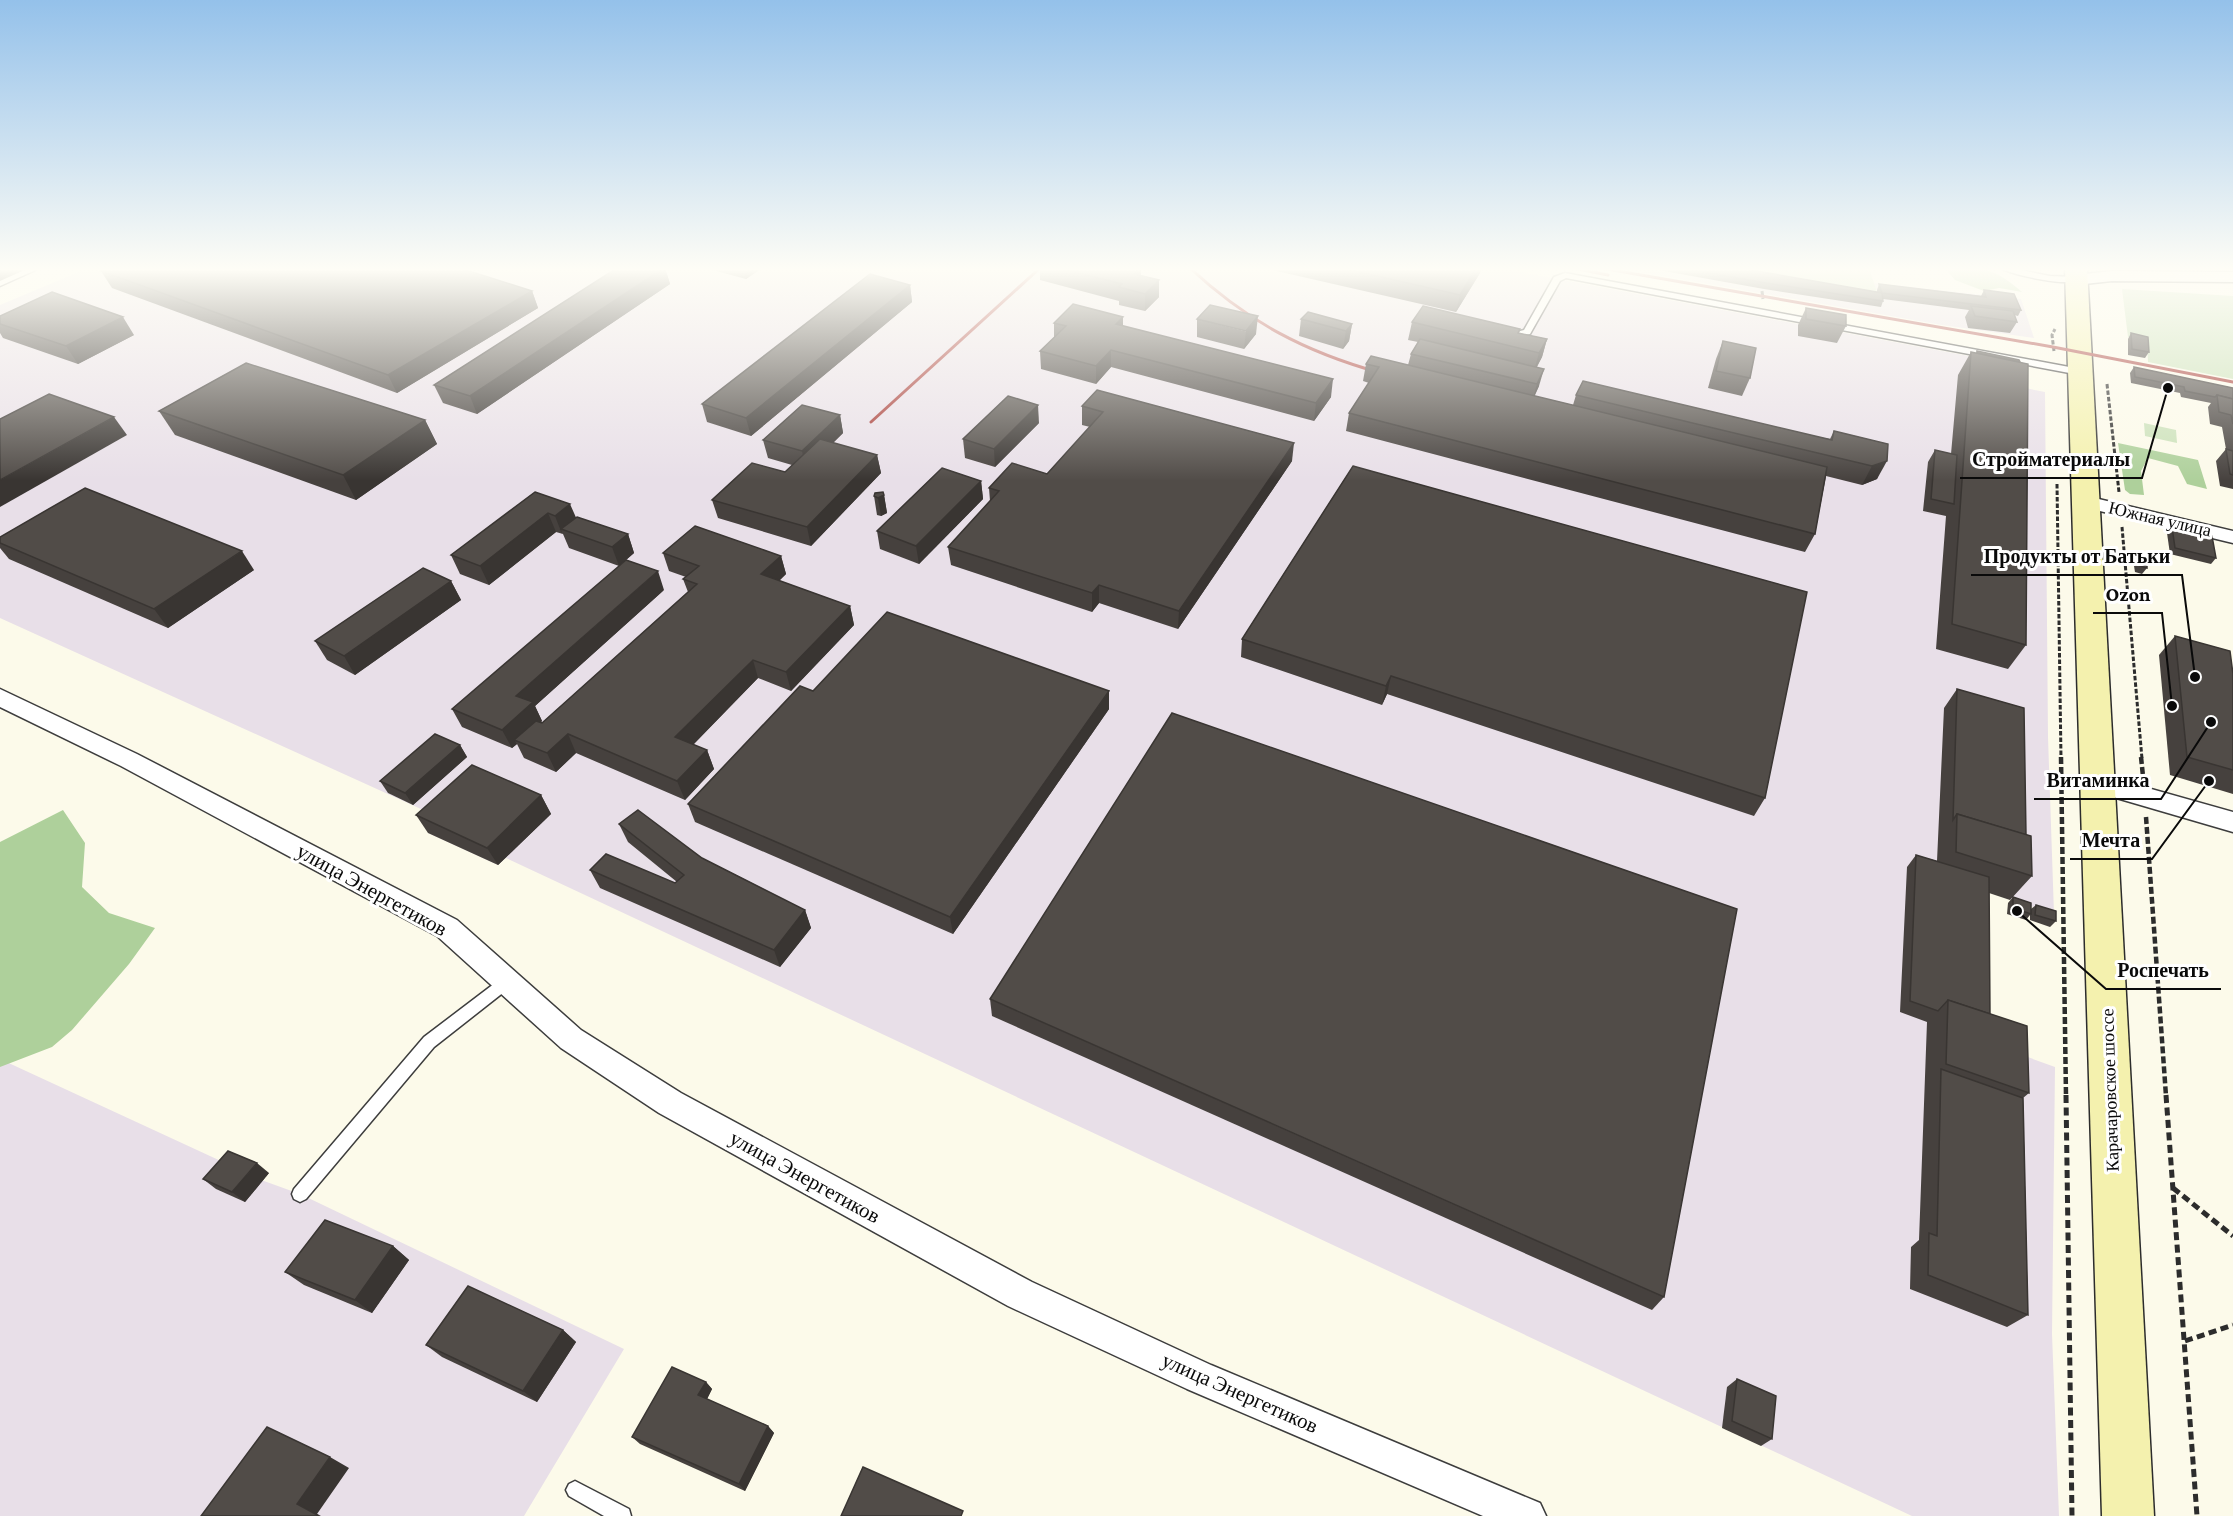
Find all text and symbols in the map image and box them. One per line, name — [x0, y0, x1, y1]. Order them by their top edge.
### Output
callout: Стройматериалы — [1960, 440, 2142, 478]
text: Стройматериалы — [1972, 448, 2130, 471]
street label: Южная улица — [2107, 497, 2213, 541]
callout: Продукты от Батьки — [1971, 537, 2182, 575]
text: Продукты от Батьки — [1984, 545, 2170, 568]
callout: Ozon — [2093, 575, 2162, 613]
text: Ozon — [2106, 583, 2151, 605]
callout: Витаминка — [2034, 761, 2161, 799]
text: Витаминка — [2047, 769, 2149, 791]
callout: Мечта — [2070, 821, 2152, 859]
text: Мечта — [2082, 829, 2140, 851]
street label: улица Энергетиков — [293, 839, 452, 941]
callout: Роспечать — [2106, 951, 2221, 989]
text: Роспечать — [2117, 959, 2209, 981]
street label: Карачаровское шоссе — [2097, 1008, 2123, 1172]
street label: улица Энергетиков — [726, 1126, 885, 1228]
street label: улица Энергетиков — [1158, 1348, 1322, 1438]

